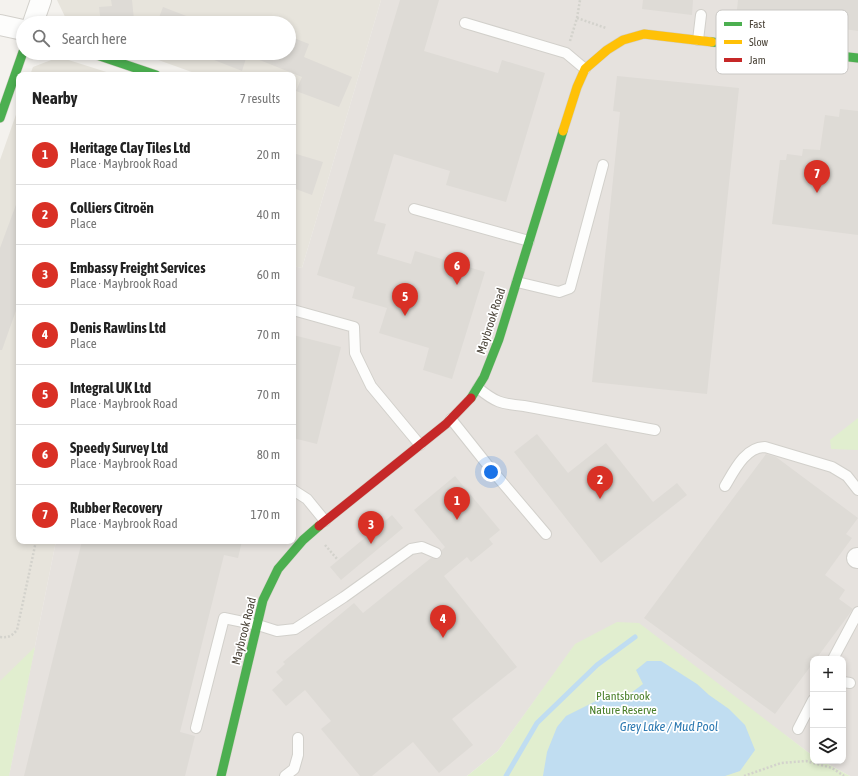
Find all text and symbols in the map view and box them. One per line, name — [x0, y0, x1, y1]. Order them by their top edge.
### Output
legend — [716, 10, 848, 74]
search box — [16, 16, 296, 60]
text: Fast — [749, 18, 765, 30]
icon: search — [30, 27, 52, 49]
text: Search here — [62, 30, 127, 47]
text: Slow — [749, 36, 768, 48]
text: Jam — [749, 54, 766, 66]
text: Nearby — [32, 88, 78, 108]
text: 7 results — [240, 91, 280, 106]
text: Heritage Clay Tiles Ltd — [70, 139, 190, 156]
text: 1 — [42, 147, 48, 162]
text: 20 m — [257, 147, 280, 162]
text: Place · Maybrook Road — [70, 156, 178, 171]
pin: 7 — [804, 160, 830, 193]
text: Colliers Citroën — [70, 199, 154, 216]
text: 2 — [42, 207, 48, 222]
text: 40 m — [257, 207, 280, 222]
text: Place — [70, 216, 97, 231]
pin: 6 — [444, 252, 470, 285]
text: Embassy Freight Services — [70, 259, 205, 276]
text: 3 — [42, 267, 48, 282]
text: 60 m — [257, 267, 280, 282]
text: Place · Maybrook Road — [70, 276, 178, 291]
pin: 5 — [392, 283, 418, 316]
street label: Maybrook Road — [474, 286, 508, 356]
text: Denis Rawlins Ltd — [70, 319, 166, 336]
text: 4 — [42, 327, 48, 342]
text: 70 m — [257, 327, 280, 342]
text: Place — [70, 336, 97, 351]
text: Integral UK Ltd — [70, 379, 151, 396]
text: 5 — [42, 387, 48, 402]
text: 70 m — [257, 387, 280, 402]
text: Place · Maybrook Road — [70, 396, 178, 411]
text: Speedy Survey Ltd — [70, 439, 168, 456]
text: 6 — [42, 447, 48, 462]
text: 80 m — [257, 447, 280, 462]
text: Place · Maybrook Road — [70, 456, 178, 471]
your location — [481, 462, 501, 482]
pin: 2 — [587, 466, 613, 499]
pin: 1 — [444, 487, 470, 520]
text: Rubber Recovery — [70, 499, 162, 516]
text: 7 — [42, 507, 48, 522]
text: 170 m — [251, 507, 280, 522]
pin: 3 — [358, 511, 384, 544]
text: Place · Maybrook Road — [70, 516, 178, 531]
street label: Maybrook Road — [229, 596, 259, 666]
pin: 4 — [430, 605, 456, 638]
map controls — [810, 656, 846, 764]
button: + — [810, 656, 846, 692]
park label: Plantsbrook Nature Reserve — [589, 689, 657, 717]
button: − — [810, 692, 846, 728]
water label: Grey Lake / Mud Pool — [620, 719, 718, 734]
button: layers — [810, 728, 846, 764]

